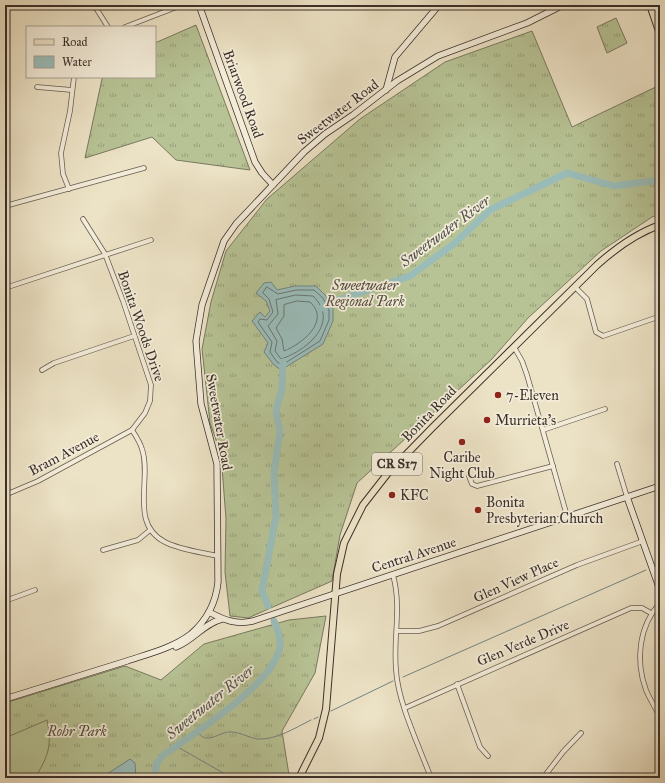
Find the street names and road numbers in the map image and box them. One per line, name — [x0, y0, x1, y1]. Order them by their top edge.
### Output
street label: Briarwood Road — [219, 47, 267, 141]
street label: Sweetwater Road — [294, 76, 382, 148]
street label: Bonita Woods Drive — [114, 268, 168, 384]
street label: Sweetwater Road — [202, 372, 236, 472]
street label: Bonita Road — [398, 382, 460, 446]
street label: Bram Avenue — [26, 428, 102, 480]
road number: CR S17 — [372, 453, 422, 475]
street label: Central Avenue — [370, 533, 459, 577]
street label: Glen View Place — [471, 554, 561, 606]
street label: Glen Verde Drive — [474, 616, 572, 670]

